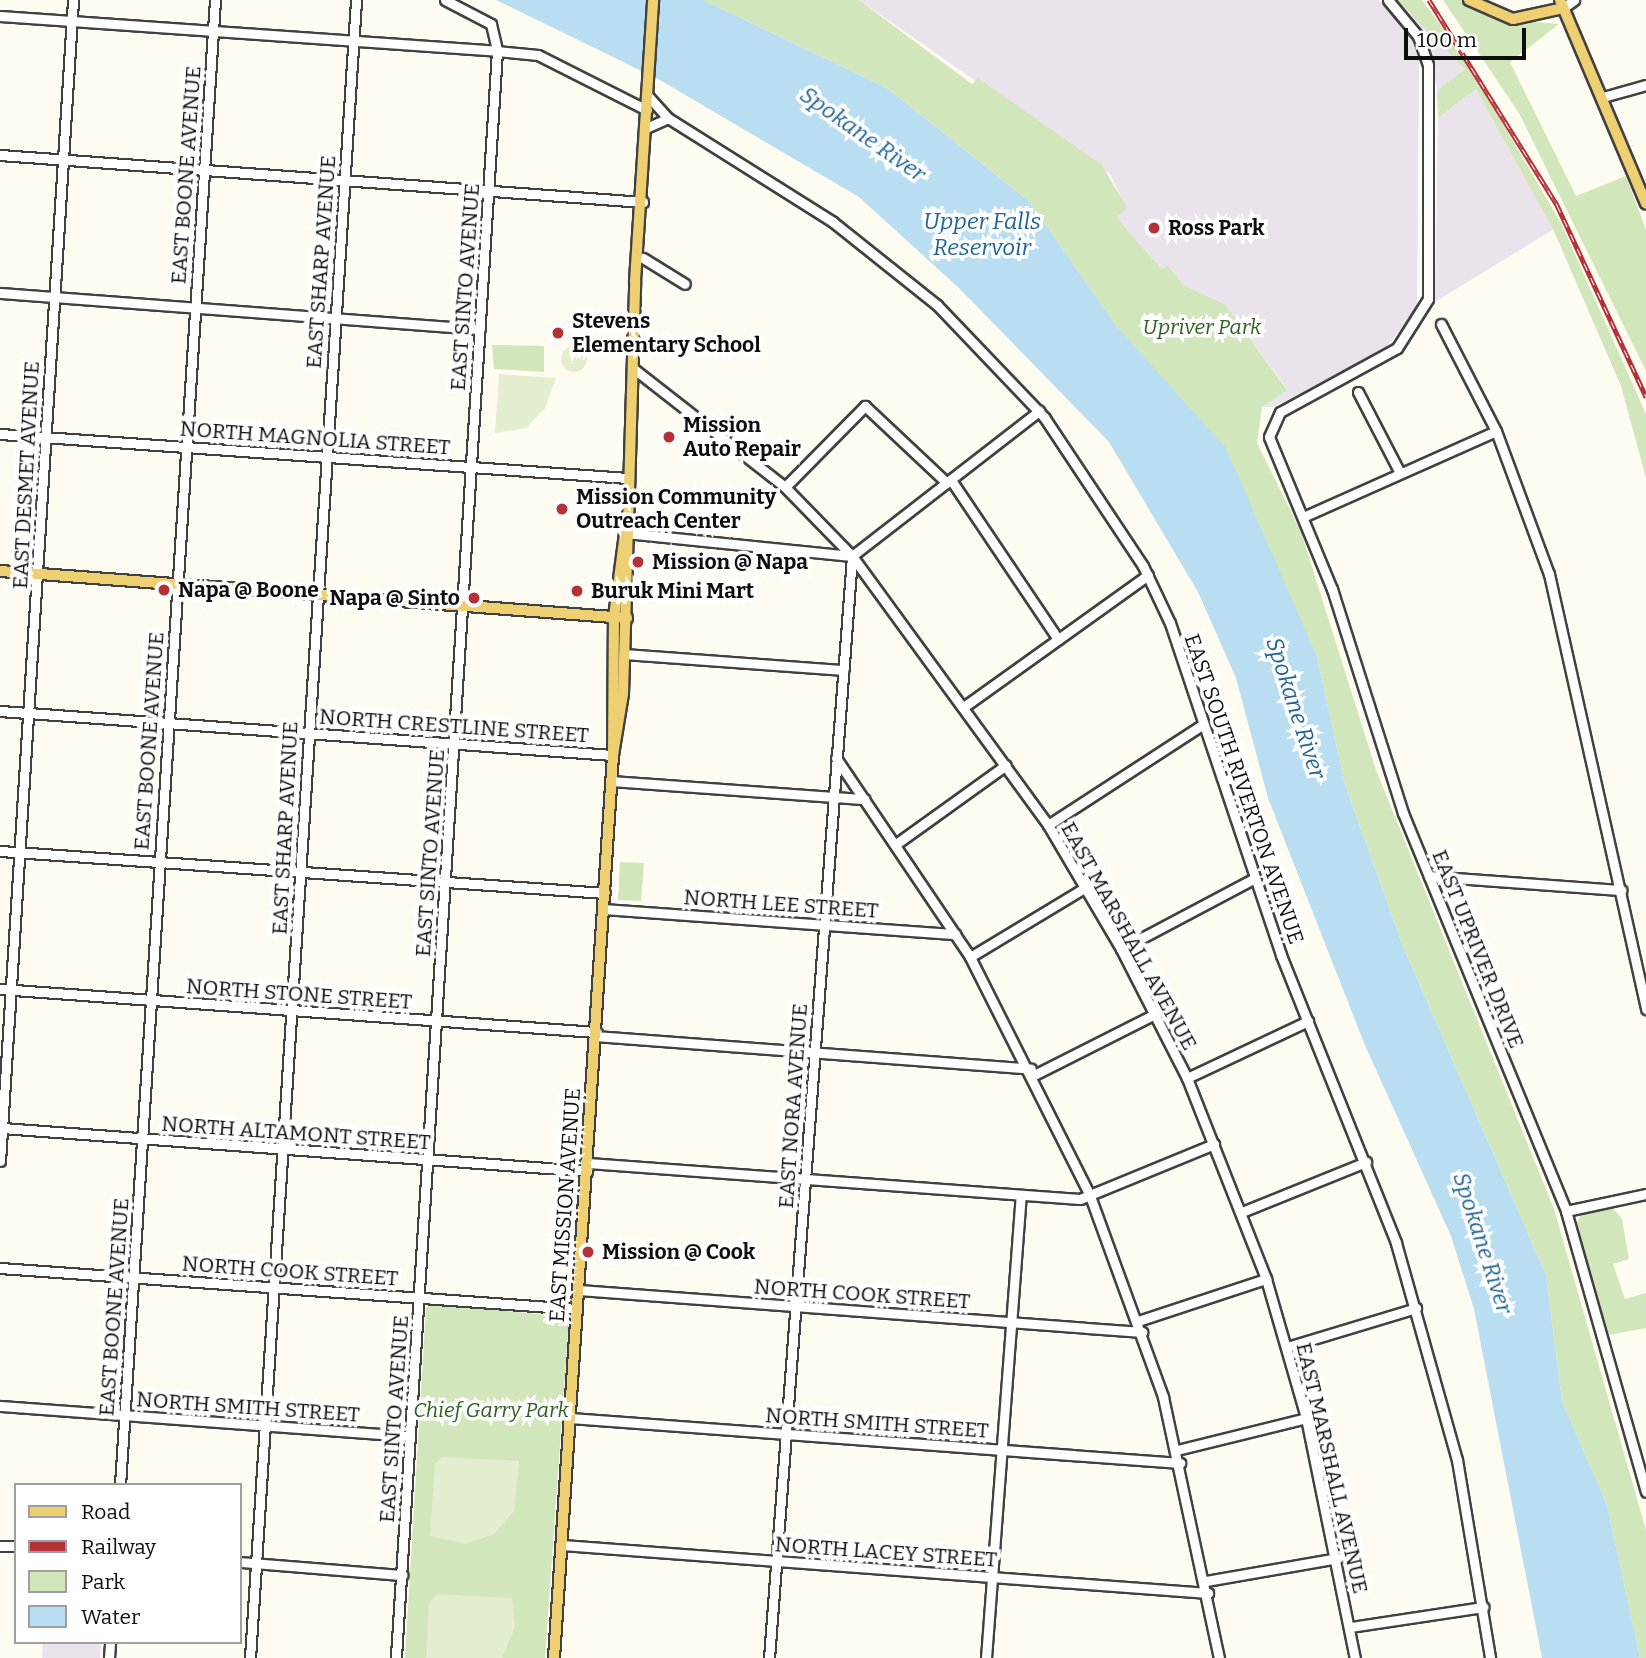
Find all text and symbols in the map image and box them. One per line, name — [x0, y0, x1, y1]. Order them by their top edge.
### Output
scale bar — [1408, 14, 1530, 58]
text: 100 m — [1417, 27, 1477, 53]
street label: EAST BOONE AVENUE — [166, 65, 206, 285]
water label: Spokane River — [795, 81, 931, 187]
street label: EAST SHARP AVENUE — [301, 155, 341, 369]
street label: EAST SINTO AVENUE — [445, 182, 485, 392]
water label: Upper Falls Reservoir — [923, 207, 1041, 261]
place label: Ross Park — [1168, 215, 1264, 241]
marker: Ross Park — [1146, 220, 1162, 236]
place label: Stevens Elementary School — [572, 308, 761, 358]
park label: Upriver Park — [1143, 314, 1261, 340]
marker: Stevens Elementary School — [550, 325, 566, 341]
street label: EAST DESMET AVENUE — [7, 360, 45, 590]
place label: Mission Auto Repair — [683, 412, 801, 462]
street label: NORTH MAGNOLIA STREET — [179, 416, 451, 460]
marker: Mission Auto Repair — [661, 429, 677, 445]
place label: Mission Community Outreach Center — [576, 484, 776, 534]
marker: Mission Community Outreach Center — [554, 501, 570, 517]
place label: Mission @ Napa — [652, 549, 808, 575]
marker: Mission @ Napa — [630, 554, 646, 570]
place label: Napa @ Boone — [178, 577, 319, 603]
place label: Buruk Mini Mart — [591, 578, 754, 604]
marker: Napa @ Boone — [156, 582, 172, 598]
marker: Buruk Mini Mart — [569, 583, 585, 599]
place label: Napa @ Sinto — [330, 585, 460, 611]
marker: Napa @ Sinto — [466, 590, 482, 606]
street label: EAST BOONE AVENUE — [129, 631, 169, 851]
street label: EAST SOUTH RIVERTON AVENUE — [1179, 631, 1309, 947]
water label: Spokane River — [1260, 634, 1332, 782]
street label: NORTH CRESTLINE STREET — [318, 704, 590, 748]
street label: EAST SHARP AVENUE — [267, 721, 303, 935]
street label: EAST SINTO AVENUE — [410, 748, 450, 958]
street label: EAST MARSHALL AVENUE — [1056, 818, 1202, 1054]
street label: EAST UPRIVER DRIVE — [1427, 846, 1529, 1052]
street label: NORTH LEE STREET — [683, 885, 879, 923]
street label: NORTH STONE STREET — [185, 974, 413, 1014]
street label: EAST NORA AVENUE — [773, 1003, 813, 1209]
street label: EAST MISSION AVENUE — [544, 1087, 586, 1323]
street label: NORTH ALTAMONT STREET — [161, 1111, 431, 1155]
water label: Spokane River — [1447, 1169, 1519, 1317]
street label: EAST BOONE AVENUE — [94, 1197, 134, 1417]
place label: Mission @ Cook — [602, 1239, 755, 1265]
marker: Mission @ Cook — [580, 1244, 596, 1260]
street label: NORTH COOK STREET — [181, 1251, 399, 1291]
street label: NORTH COOK STREET — [753, 1274, 971, 1314]
street label: EAST SINTO AVENUE — [374, 1314, 414, 1524]
street label: EAST MARSHALL AVENUE — [1291, 1340, 1373, 1596]
street label: NORTH SMITH STREET — [135, 1387, 361, 1427]
park label: Chief Garry Park — [413, 1397, 569, 1423]
street label: NORTH SMITH STREET — [764, 1403, 990, 1443]
legend — [14, 1483, 242, 1644]
text: Road — [81, 1499, 130, 1525]
street label: NORTH LACEY STREET — [774, 1532, 998, 1572]
text: Railway — [81, 1534, 156, 1560]
text: Park — [81, 1569, 125, 1595]
text: Water — [81, 1604, 140, 1630]

